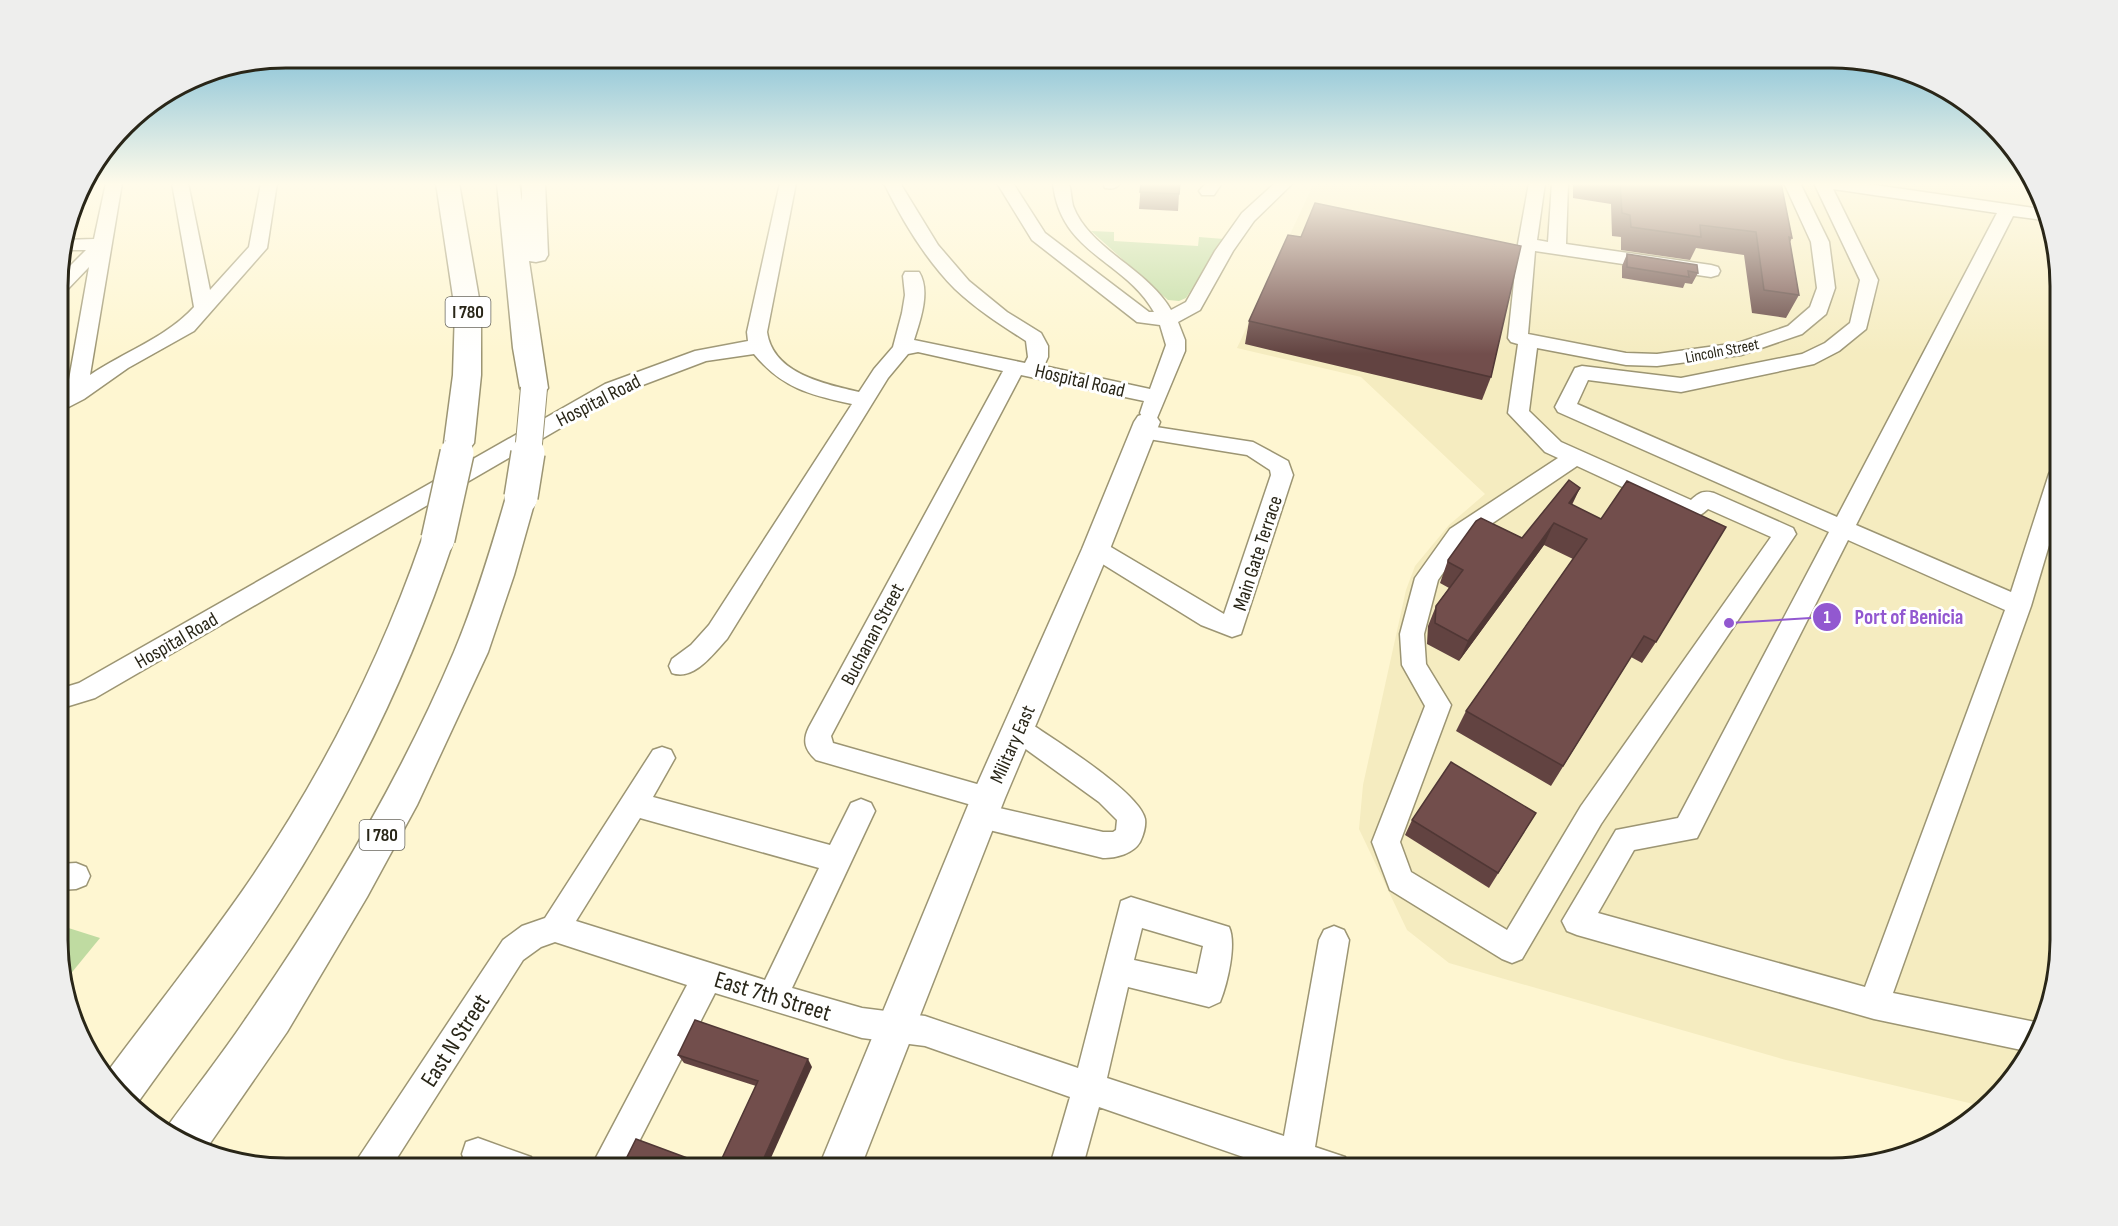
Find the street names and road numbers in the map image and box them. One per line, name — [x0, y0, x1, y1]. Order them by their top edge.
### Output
road number: I 780 — [446, 297, 490, 327]
street label: Lincoln Street — [1684, 335, 1761, 368]
street label: Hospital Road — [1032, 359, 1127, 403]
street label: Hospital Road — [552, 369, 645, 432]
street label: Main Gate Terrace — [1228, 493, 1288, 614]
street label: Buchanan Street — [836, 580, 910, 689]
street label: Hospital Road — [131, 608, 222, 674]
street label: Military East — [985, 702, 1041, 787]
road number: I 780 — [360, 820, 404, 850]
street label: East 7th Street — [711, 965, 835, 1028]
street label: East N Street — [415, 988, 496, 1092]

